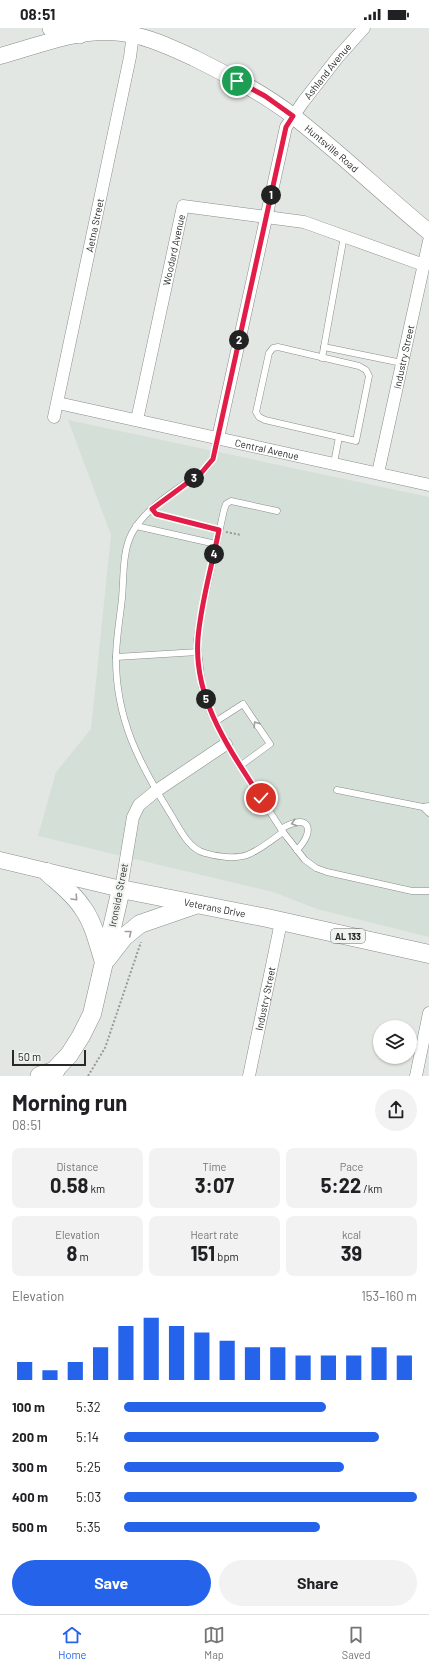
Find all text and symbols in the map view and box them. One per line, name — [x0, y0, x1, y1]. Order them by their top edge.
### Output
text: 08:51 — [20, 5, 55, 23]
street label: Ashland Avenue — [301, 41, 354, 102]
pin — [220, 64, 254, 98]
icon: arrive — [226, 70, 248, 92]
street label: Huntsville Road — [303, 122, 361, 174]
pin: 1 — [261, 185, 281, 205]
text: 1 — [269, 188, 273, 201]
street label: Aetna Street — [83, 197, 106, 253]
street label: Woodard Avenue — [160, 213, 187, 287]
street label: Industry Street — [391, 323, 416, 390]
pin: 2 — [229, 330, 249, 350]
text: 2 — [236, 333, 242, 346]
street label: Central Avenue — [234, 436, 300, 462]
pin: 3 — [184, 468, 204, 488]
text: 3 — [191, 471, 197, 484]
pin: 4 — [204, 544, 224, 564]
text: 4 — [211, 547, 217, 560]
pin: 5 — [196, 689, 216, 709]
text: 5 — [203, 692, 209, 705]
one-way arrow — [254, 721, 261, 728]
pin — [244, 781, 278, 815]
icon: check — [250, 787, 272, 809]
one-way arrow — [291, 818, 298, 827]
street label: Ironside Street — [106, 862, 130, 928]
one-way arrow — [70, 893, 78, 901]
street label: Veterans Drive — [183, 896, 247, 920]
road number: AL 133 — [331, 929, 365, 943]
one-way arrow — [124, 931, 132, 938]
street label: Industry Street — [253, 965, 278, 1032]
map controls — [373, 1020, 417, 1064]
button: layers — [373, 1020, 417, 1064]
scale bar — [12, 1048, 86, 1067]
text: 50 m — [18, 1050, 41, 1063]
text: Morning run — [12, 1089, 127, 1115]
button: share — [375, 1089, 417, 1131]
text: 08:51 — [12, 1117, 41, 1133]
text: Distance — [57, 1160, 98, 1173]
text: Time — [203, 1160, 226, 1173]
text: Pace — [340, 1160, 363, 1173]
text: 0.58 — [50, 1173, 88, 1197]
text: 3:07 — [195, 1173, 234, 1197]
text: 5:22 — [321, 1173, 361, 1197]
text: km — [88, 1182, 105, 1195]
text: /km — [361, 1182, 382, 1195]
text: Elevation — [55, 1228, 100, 1241]
text: Heart rate — [190, 1228, 239, 1241]
text: kcal — [342, 1228, 361, 1241]
text: 8 — [66, 1241, 77, 1265]
text: 151 — [190, 1241, 215, 1265]
text: 39 — [341, 1241, 362, 1265]
text: m — [77, 1250, 89, 1263]
text: bpm — [215, 1250, 239, 1263]
text: Elevation — [12, 1288, 64, 1304]
text: 153–160 m — [361, 1288, 417, 1304]
text: 100 m — [12, 1399, 45, 1415]
text: 5:32 — [76, 1399, 101, 1415]
text: 200 m — [12, 1429, 48, 1445]
text: 5:14 — [76, 1429, 99, 1445]
text: 300 m — [12, 1459, 47, 1475]
text: 5:25 — [76, 1459, 101, 1475]
text: 400 m — [12, 1489, 48, 1505]
text: 5:03 — [76, 1489, 101, 1505]
text: 500 m — [12, 1519, 47, 1535]
text: 5:35 — [76, 1519, 100, 1535]
button: Save — [12, 1560, 211, 1606]
button: Share — [219, 1560, 417, 1606]
tab: Home — [58, 1624, 86, 1661]
tab: Map — [203, 1624, 225, 1661]
tab: Saved — [342, 1624, 371, 1661]

